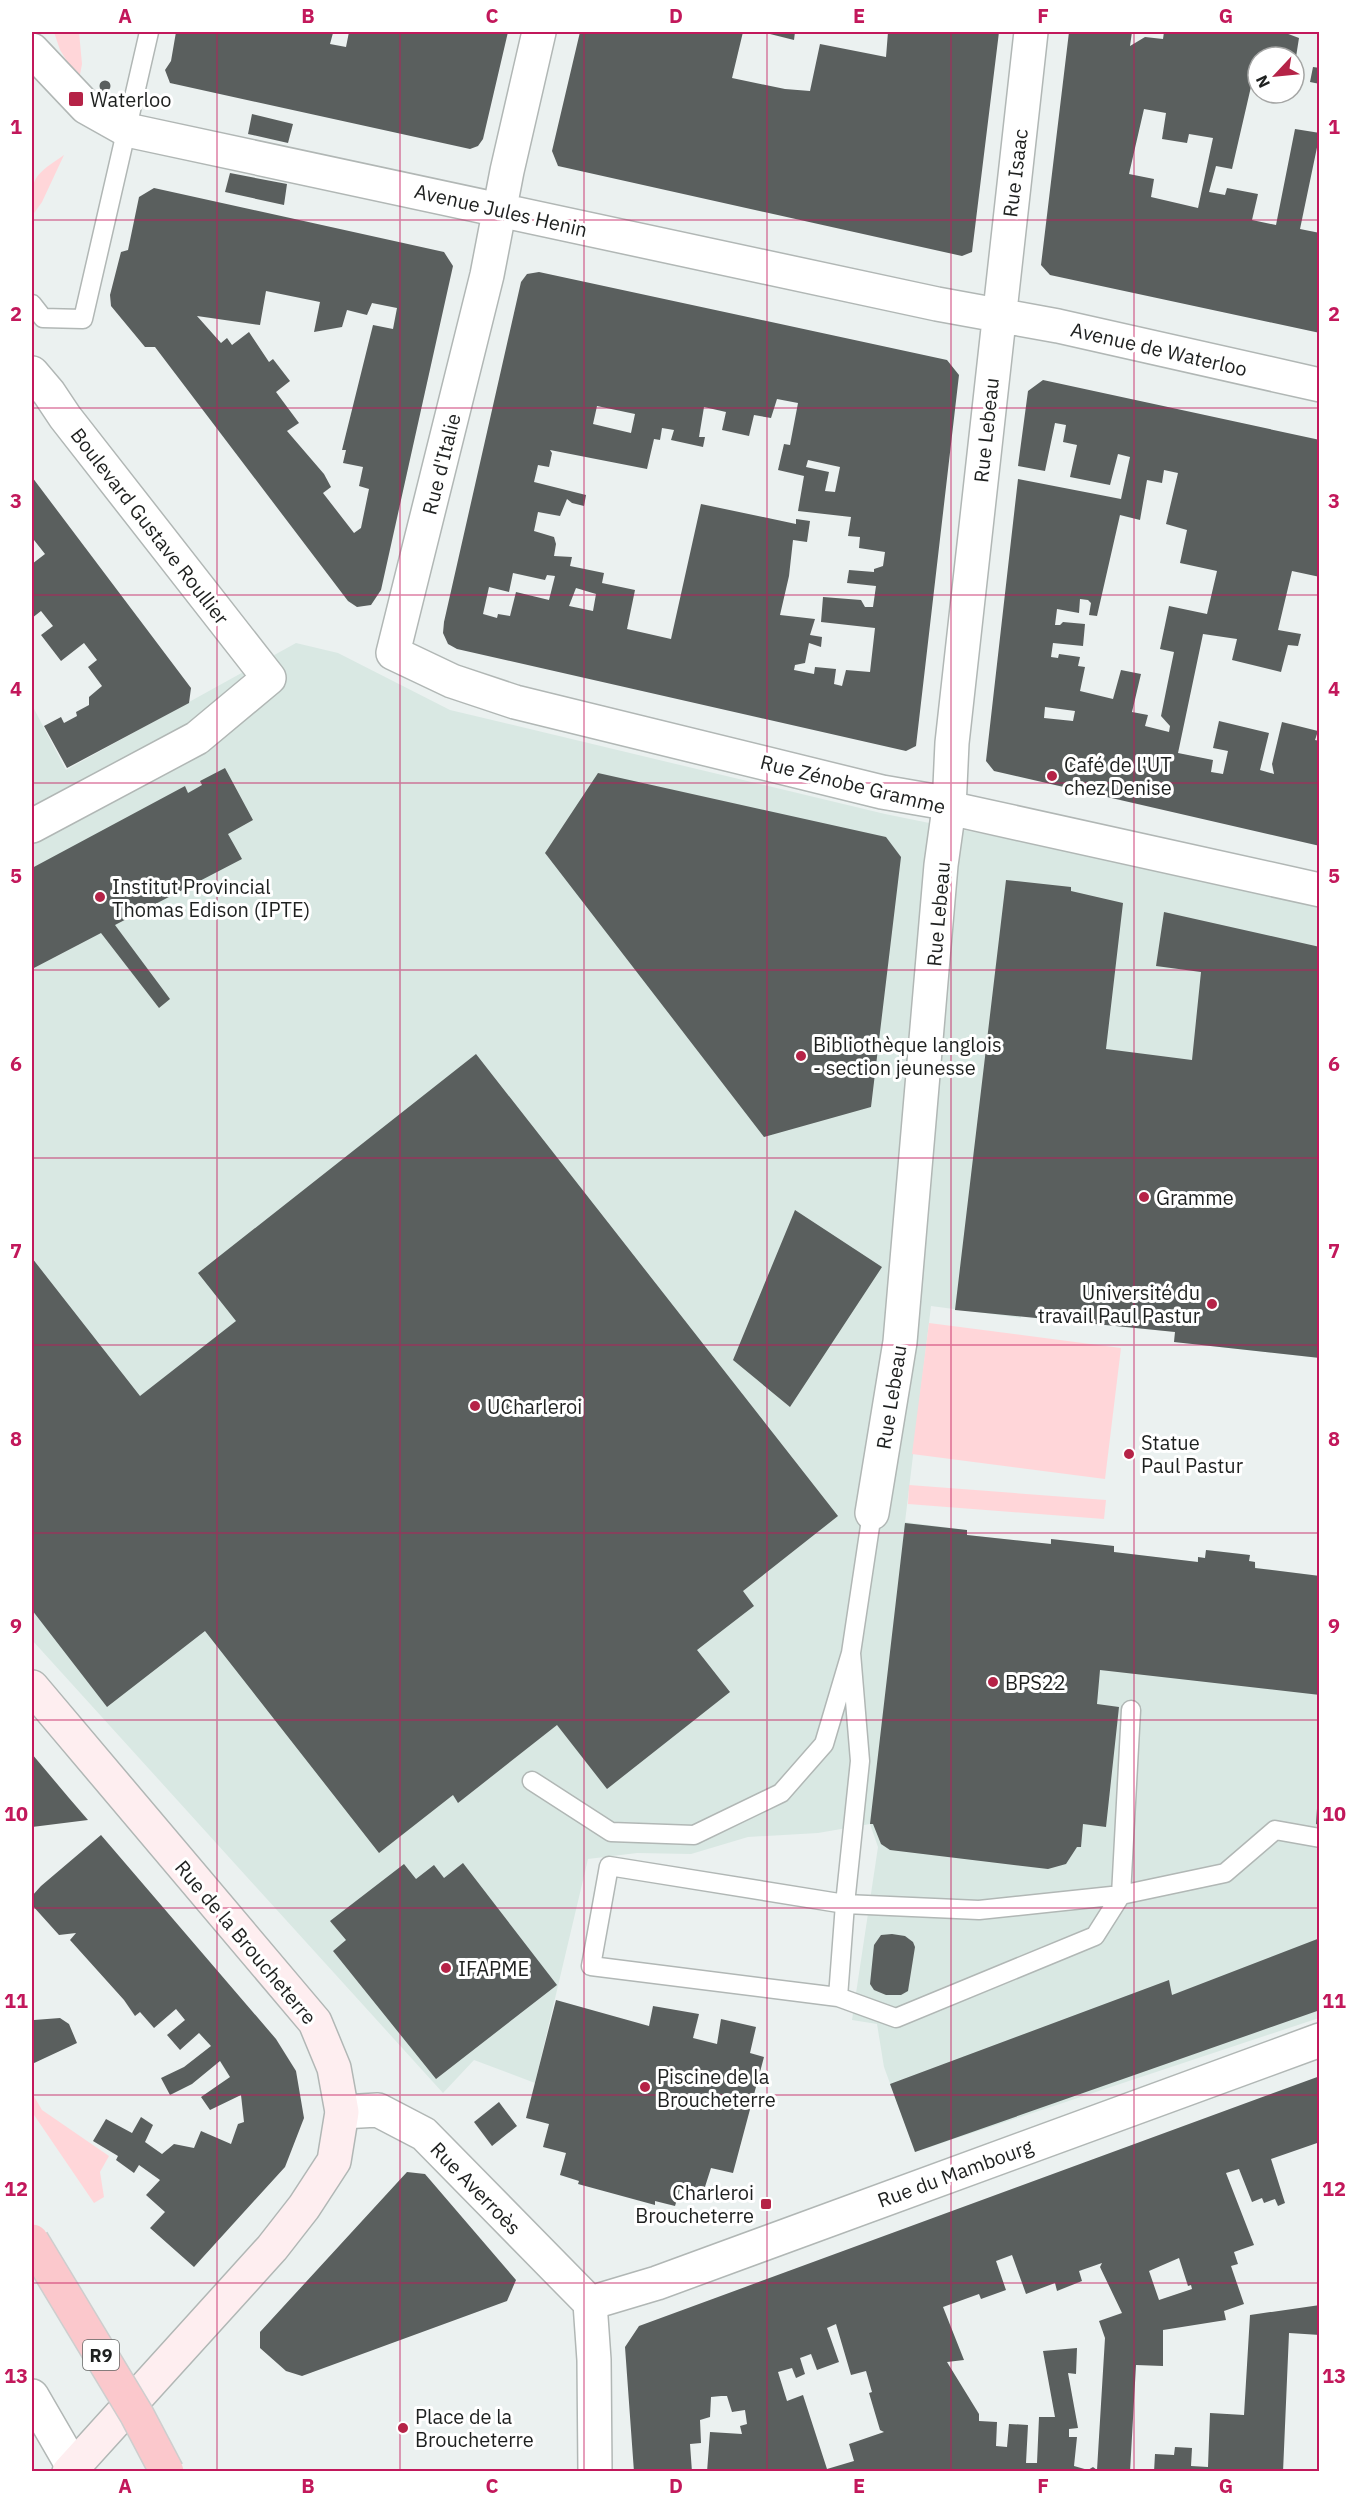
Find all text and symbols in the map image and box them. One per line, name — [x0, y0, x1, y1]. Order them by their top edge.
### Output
text: A — [118, 2, 132, 29]
text: B — [301, 2, 315, 29]
text: C — [485, 2, 499, 29]
text: D — [669, 2, 683, 29]
text: E — [853, 2, 865, 29]
text: F — [1037, 2, 1049, 29]
text: G — [1219, 2, 1233, 29]
north arrow — [1246, 45, 1306, 105]
text: N — [1251, 72, 1274, 91]
place label: Waterloo — [90, 86, 171, 113]
marker: Waterloo — [67, 90, 85, 108]
text: 1 — [10, 113, 22, 140]
text: 1 — [1328, 113, 1340, 140]
street label: Rue Isaac — [996, 127, 1034, 219]
street label: Avenue Jules Henin — [412, 177, 590, 243]
text: 2 — [10, 300, 22, 327]
text: 2 — [1328, 300, 1340, 327]
street label: Avenue de Waterloo — [1068, 316, 1250, 382]
street label: Rue Lebeau — [967, 376, 1005, 484]
street label: Rue d'Italie — [415, 411, 467, 517]
street label: Boulevard Gustave Roullier — [65, 422, 235, 630]
text: 3 — [10, 487, 22, 514]
text: 3 — [1328, 487, 1340, 514]
text: 4 — [10, 675, 22, 702]
text: 4 — [1328, 675, 1340, 702]
street label: Rue Zénobe Gramme — [758, 748, 948, 820]
place label: Café de l'UT chez Denise — [1064, 751, 1172, 801]
marker: Café de l'UT chez Denise — [1045, 769, 1059, 783]
street label: Rue Lebeau — [920, 860, 956, 968]
text: 5 — [10, 862, 22, 889]
text: 5 — [1328, 862, 1340, 889]
place label: Institut Provincial Thomas Edison (IPTE) — [112, 873, 310, 923]
marker: Institut Provincial Thomas Edison (IPTE) — [93, 890, 107, 904]
place label: Bibliothèque langlois - section jeunesse — [813, 1031, 1002, 1081]
marker: Bibliothèque langlois - section jeunesse — [794, 1049, 808, 1063]
text: 6 — [10, 1050, 22, 1077]
text: 6 — [1328, 1050, 1340, 1077]
place label: Gramme — [1156, 1184, 1234, 1211]
marker: Gramme — [1137, 1190, 1151, 1204]
text: 7 — [10, 1237, 22, 1264]
text: 7 — [1328, 1237, 1340, 1264]
place label: Université du travail Paul Pastur — [1038, 1279, 1200, 1329]
marker: Université du travail Paul Pastur — [1205, 1297, 1219, 1311]
street label: Rue Lebeau — [869, 1343, 913, 1451]
place label: UCharleroi — [487, 1393, 582, 1420]
marker: UCharleroi — [468, 1399, 482, 1413]
text: 8 — [10, 1425, 22, 1452]
text: 8 — [1328, 1425, 1340, 1452]
place label: Statue Paul Pastur — [1141, 1429, 1243, 1479]
marker: Statue Paul Pastur — [1122, 1447, 1136, 1461]
text: 9 — [10, 1612, 22, 1639]
text: 9 — [1328, 1612, 1340, 1639]
place label: BPS22 — [1005, 1669, 1066, 1696]
marker: BPS22 — [986, 1675, 1000, 1689]
text: 10 — [4, 1800, 28, 1827]
text: 10 — [1322, 1800, 1346, 1827]
street label: Rue de la Broucheterre — [169, 1854, 323, 2030]
place label: IFAPME — [458, 1955, 529, 1982]
marker: IFAPME — [439, 1961, 453, 1975]
text: 11 — [4, 1987, 28, 2014]
text: 11 — [1322, 1987, 1346, 2014]
place label: Piscine de la Broucheterre — [657, 2063, 776, 2113]
marker: Piscine de la Broucheterre — [638, 2080, 652, 2094]
street label: Rue du Mambourg — [874, 2132, 1037, 2214]
street label: Rue Averroès — [425, 2136, 527, 2240]
text: 12 — [4, 2175, 28, 2202]
text: 12 — [1322, 2175, 1346, 2202]
place label: Charleroi Broucheterre — [635, 2179, 754, 2229]
marker: Charleroi Broucheterre — [759, 2197, 773, 2211]
road number: R9 — [83, 2340, 119, 2370]
text: 13 — [4, 2362, 28, 2389]
text: 13 — [1322, 2362, 1346, 2389]
place label: Place de la Broucheterre — [415, 2403, 534, 2453]
marker: Place de la Broucheterre — [396, 2421, 410, 2435]
text: A — [118, 2472, 132, 2499]
text: B — [301, 2472, 315, 2499]
text: C — [485, 2472, 499, 2499]
text: D — [669, 2472, 683, 2499]
text: E — [853, 2472, 865, 2499]
text: F — [1037, 2472, 1049, 2499]
text: G — [1219, 2472, 1233, 2499]

